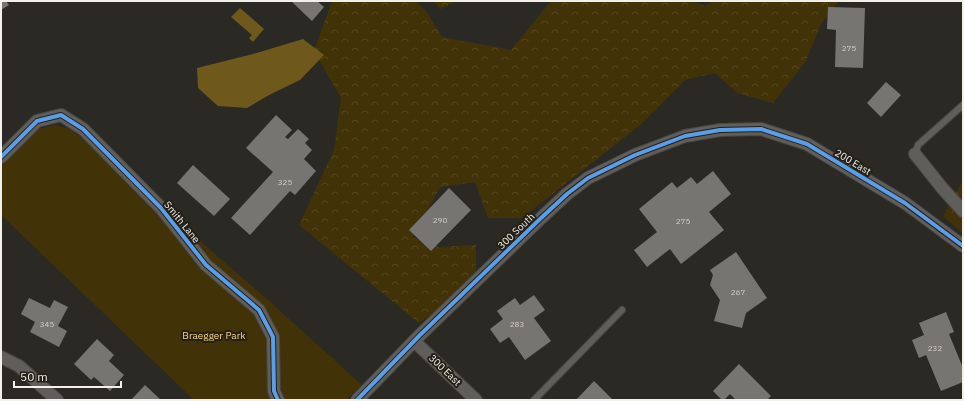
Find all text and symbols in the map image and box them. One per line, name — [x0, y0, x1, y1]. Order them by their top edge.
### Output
house number: 275 — [842, 43, 856, 53]
street label: 200 East — [833, 146, 874, 178]
house number: 325 — [278, 177, 292, 187]
street label: Smith Lane — [161, 198, 203, 246]
street label: 300 South — [495, 210, 537, 252]
house number: 290 — [433, 215, 447, 225]
house number: 275 — [676, 216, 690, 226]
house number: 267 — [731, 287, 745, 297]
house number: 345 — [40, 319, 54, 329]
house number: 283 — [510, 319, 524, 329]
park label: Braegger Park — [182, 329, 246, 342]
house number: 232 — [928, 343, 942, 353]
street label: 300 East — [426, 351, 464, 389]
scale bar — [14, 363, 121, 389]
text: 50 m — [20, 369, 48, 384]

